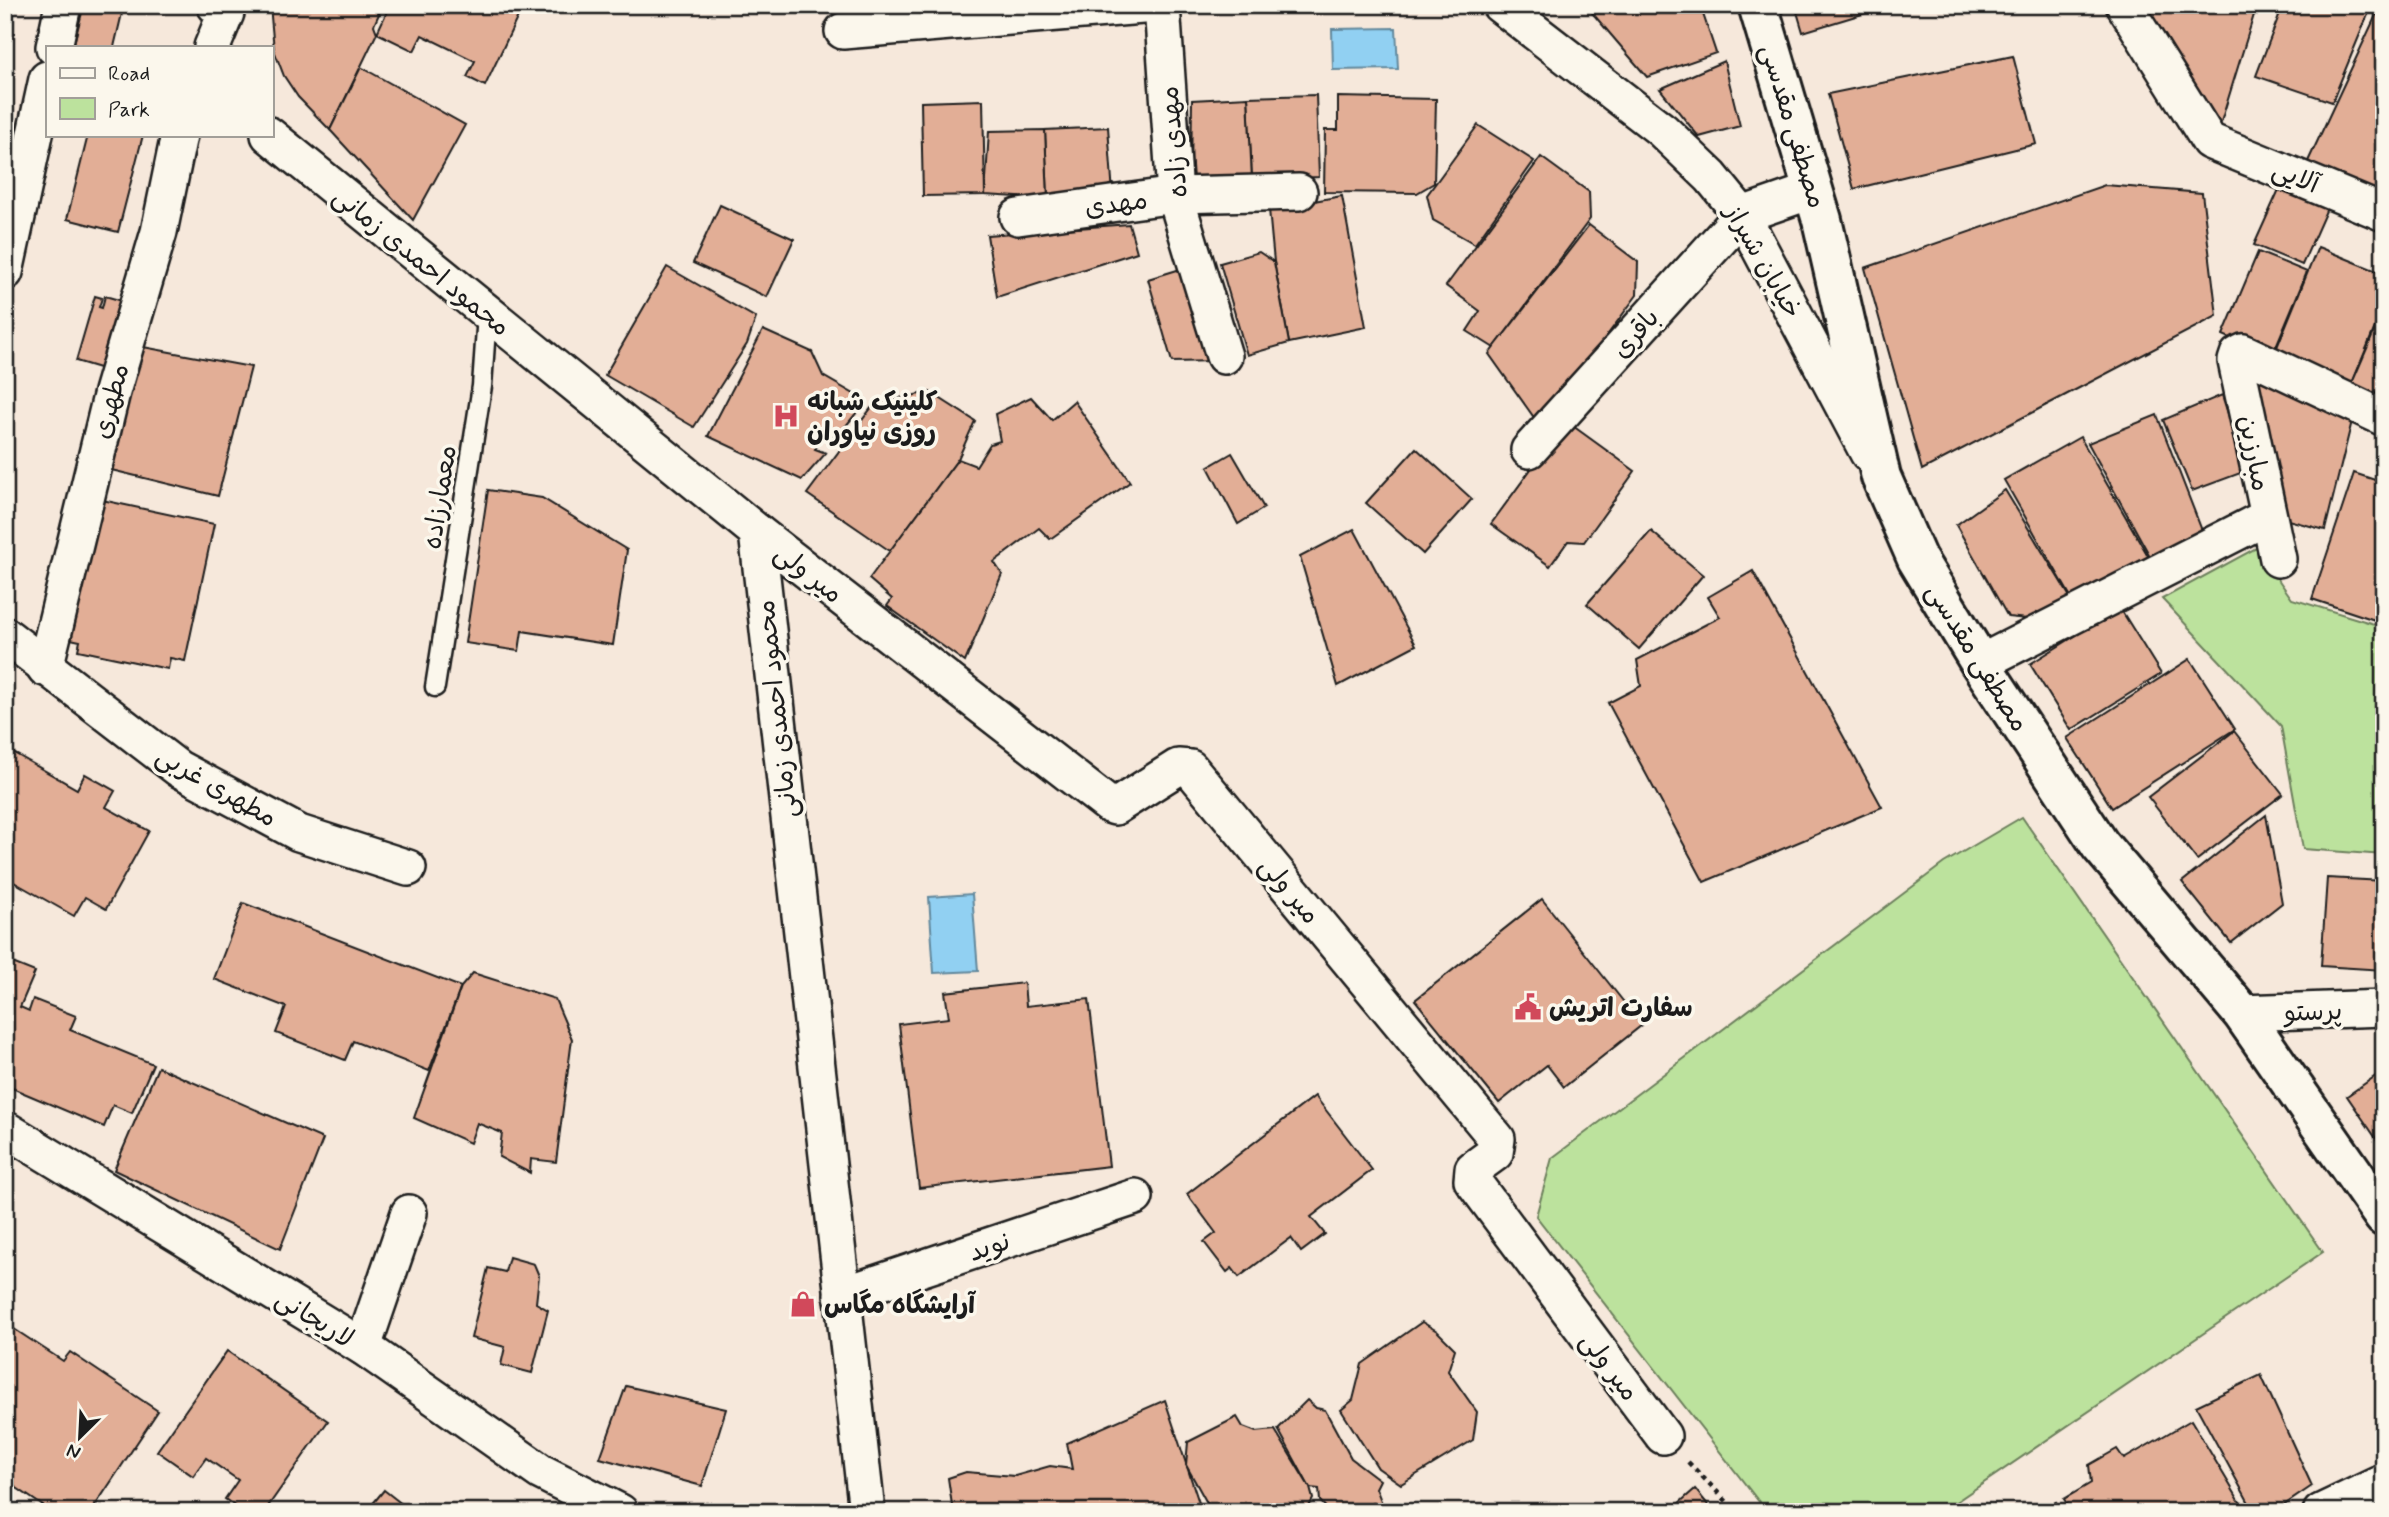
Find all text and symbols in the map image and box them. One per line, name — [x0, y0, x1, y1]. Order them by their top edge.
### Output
street label: مصطفی مقدسی — [1751, 41, 1833, 213]
legend — [46, 46, 273, 136]
text: Road — [108, 60, 150, 88]
street label: مهدی زاده — [1153, 85, 1197, 199]
text: Park — [108, 96, 150, 124]
street label: آلایی — [2267, 153, 2325, 203]
street label: محمود احمدی زمانی — [325, 180, 517, 345]
street label: مهدی — [1083, 184, 1150, 226]
street label: خیابان شیراز — [1715, 197, 1809, 325]
street label: باقری — [1605, 302, 1668, 366]
street label: مطهری — [86, 360, 138, 443]
place label: کلینیک شبانه روزی نیاوران — [807, 386, 938, 450]
hospital icon: کلینیک شبانه روزی نیاوران — [771, 401, 801, 431]
street label: مبارزین — [2229, 412, 2277, 494]
street label: معمارزاده — [416, 443, 466, 552]
street label: میر ولی — [767, 537, 849, 612]
street label: مصطفی مقدسی — [1917, 577, 2036, 739]
street label: محمود احمدی زمانی — [750, 598, 806, 820]
street label: مطهری غربی — [149, 739, 283, 836]
street label: میر ولی — [1250, 850, 1327, 932]
public building icon: سفارت اتریش — [1513, 992, 1543, 1022]
place label: سفارت اتریش — [1549, 992, 1693, 1026]
street label: پرستو — [2282, 995, 2343, 1031]
street label: نوید — [964, 1225, 1015, 1271]
street label: لاریجانی — [268, 1283, 359, 1357]
place label: آرایشگاه مگاس — [824, 1288, 977, 1323]
shop icon: آرایشگاه مگاس — [788, 1289, 818, 1319]
street label: میر ولی — [1571, 1326, 1645, 1409]
north arrow — [46, 1402, 116, 1472]
text: N — [63, 1437, 85, 1465]

